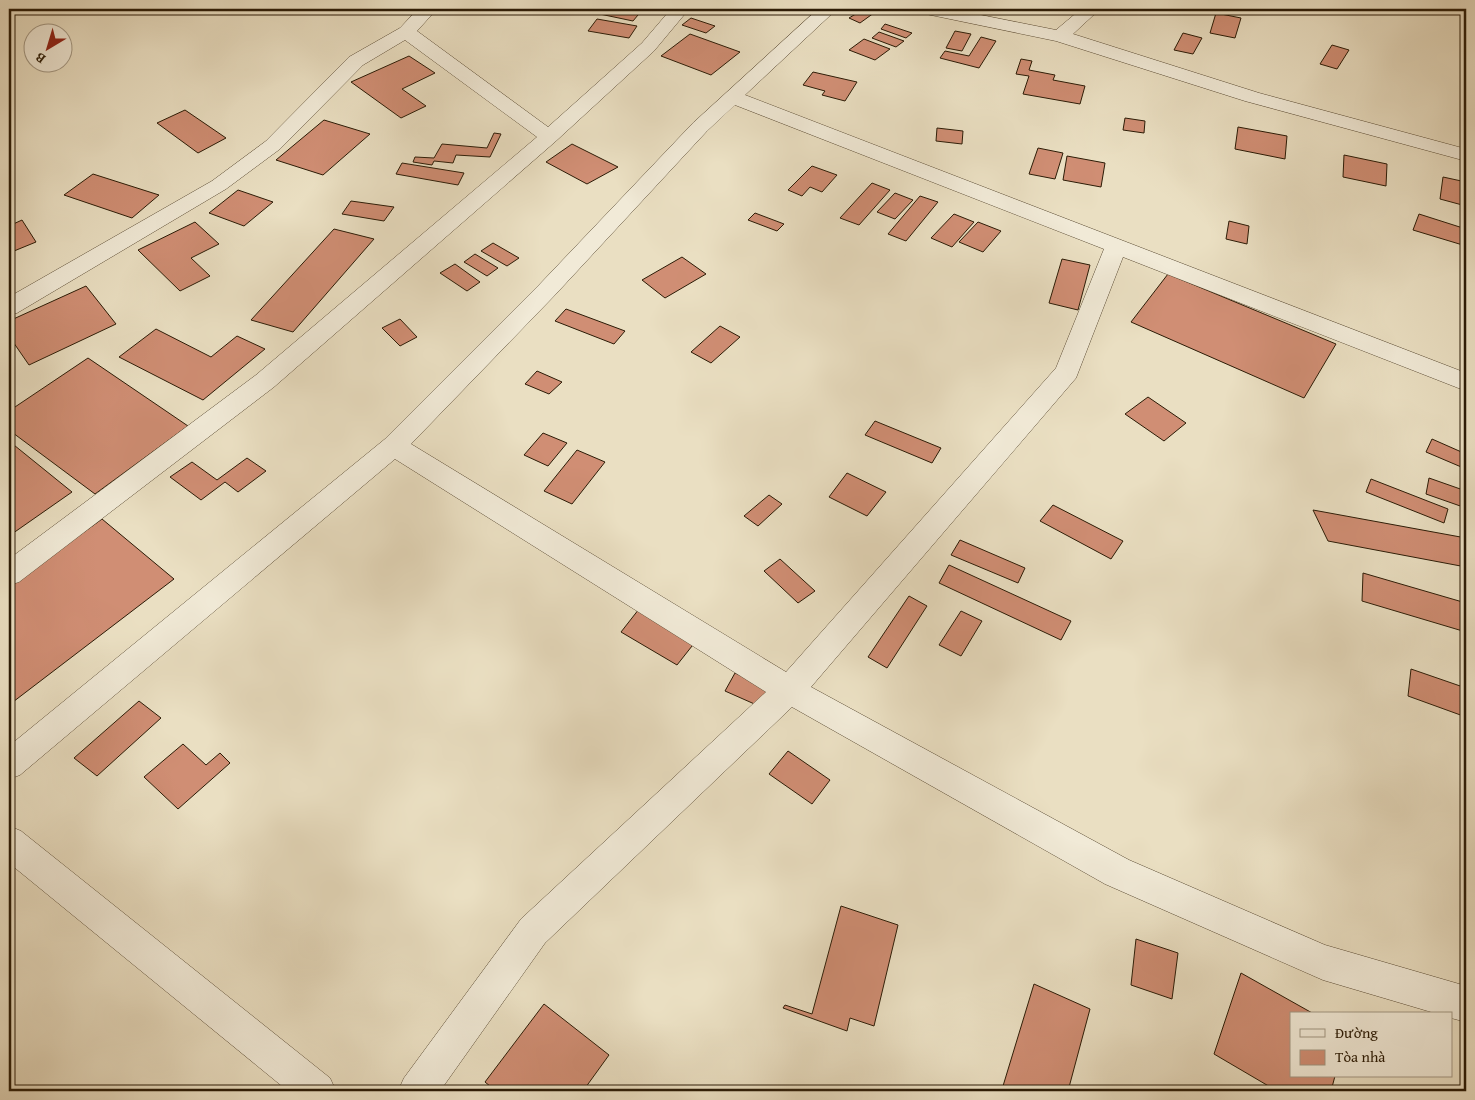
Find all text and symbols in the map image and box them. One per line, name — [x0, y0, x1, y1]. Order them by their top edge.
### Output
north arrow — [22, 22, 72, 72]
text: B — [30, 48, 50, 69]
legend — [1290, 1012, 1452, 1078]
text: Đường — [1335, 1022, 1378, 1043]
text: Tòa nhà — [1335, 1046, 1385, 1067]

